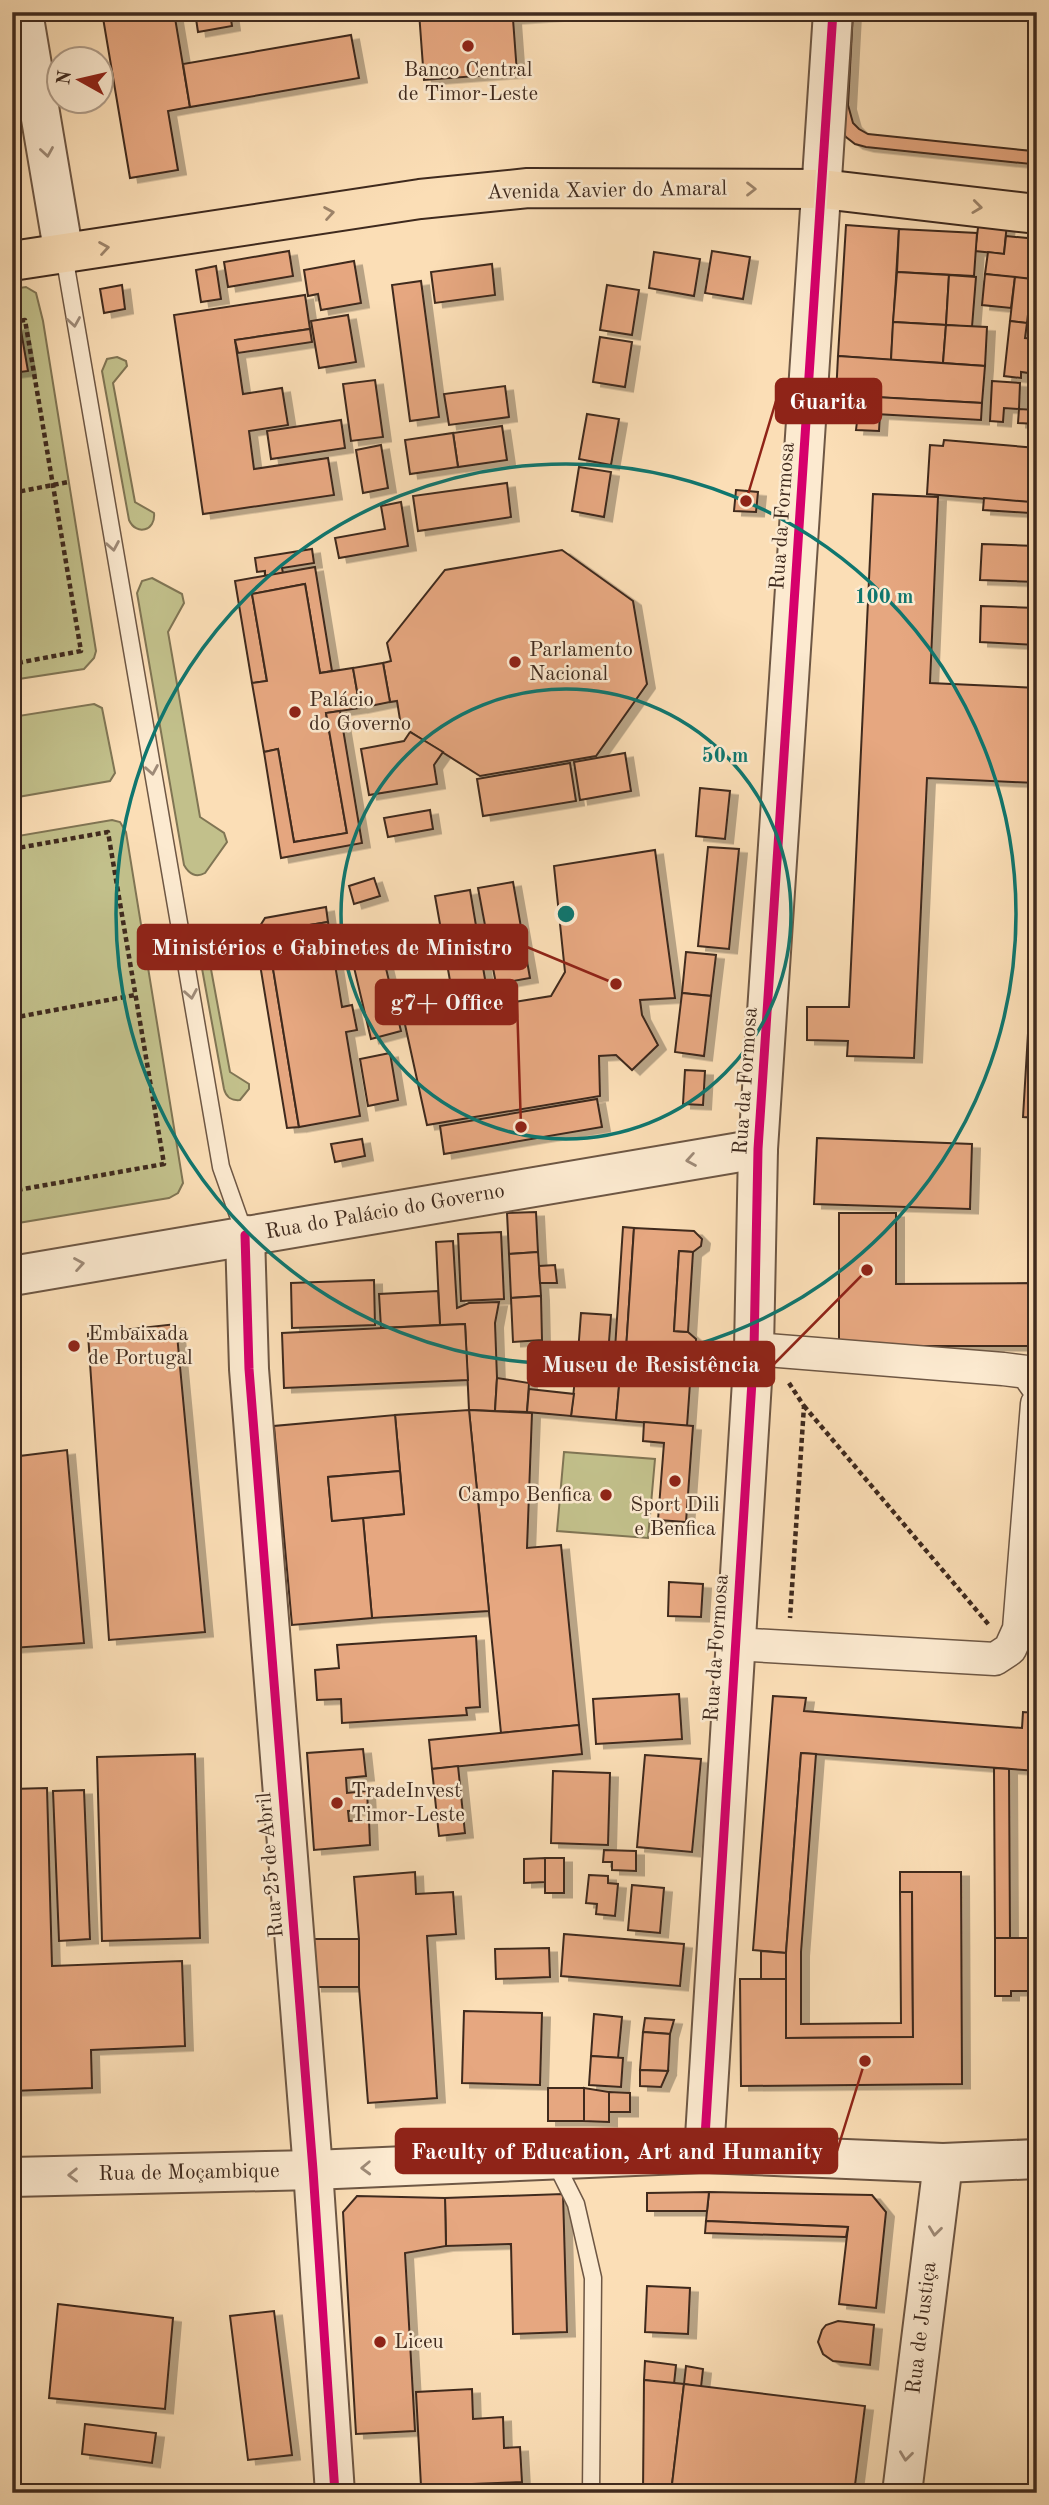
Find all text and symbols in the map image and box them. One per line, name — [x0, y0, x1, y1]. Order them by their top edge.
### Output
marker: Banco Central de Timor-Leste — [460, 38, 476, 54]
north arrow — [46, 46, 116, 116]
place label: Banco Central de Timor-Leste — [398, 60, 538, 105]
text: N — [55, 69, 76, 86]
one-way arrow — [39, 146, 54, 158]
street label: Avenida Xavier do Amaral — [487, 178, 728, 204]
one-way arrow — [745, 181, 756, 196]
one-way arrow — [971, 200, 983, 215]
one-way arrow — [323, 206, 335, 221]
one-way arrow — [98, 241, 110, 256]
one-way arrow — [66, 316, 81, 328]
callout: Guarita — [776, 379, 881, 423]
text: Guarita — [789, 391, 867, 414]
street label: Rua da Formosa — [767, 441, 799, 591]
one-way arrow — [105, 540, 120, 552]
text: 100 m — [854, 587, 914, 608]
place label: Parlamento Nacional — [529, 640, 633, 685]
marker: Parlamento Nacional — [507, 654, 523, 670]
place label: Palácio do Governo — [309, 690, 411, 735]
marker: Palácio do Governo — [287, 704, 303, 720]
text: 50 m — [701, 746, 749, 767]
one-way arrow — [144, 764, 159, 776]
centre of rings — [554, 902, 578, 926]
callout: Ministérios e Gabinetes de Ministro — [138, 925, 527, 969]
text: Ministérios e Gabinetes de Ministro — [152, 937, 512, 960]
callout: g7+ Office — [376, 980, 517, 1024]
one-way arrow — [183, 988, 198, 1000]
text: g7+ Office — [390, 992, 504, 1015]
street label: Rua da Formosa — [730, 1006, 762, 1156]
one-way arrow — [685, 1152, 697, 1167]
street label: Rua do Palácio do Governo — [264, 1181, 506, 1243]
one-way arrow — [74, 1257, 85, 1272]
place label: Embaixada de Portugal — [88, 1324, 193, 1369]
marker: Embaixada de Portugal — [66, 1338, 82, 1354]
callout: Museu de Resistência — [528, 1342, 774, 1386]
text: Museu de Resistência — [542, 1354, 760, 1377]
marker: Sport Dili e Benfica — [667, 1473, 683, 1489]
place label: Campo Benfica — [458, 1485, 592, 1506]
marker: Campo Benfica — [598, 1487, 614, 1503]
place label: Sport Dili e Benfica — [630, 1495, 720, 1540]
street label: Rua da Formosa — [701, 1573, 733, 1723]
place label: TradeInvest Timor-Leste — [351, 1781, 465, 1826]
street label: Rua 25 de Abril — [254, 1791, 288, 1939]
marker: TradeInvest Timor-Leste — [329, 1795, 345, 1811]
callout: Faculty of Education, Art and Humanity — [396, 2129, 837, 2173]
text: Faculty of Education, Art and Humanity — [411, 2141, 823, 2164]
one-way arrow — [361, 2160, 372, 2175]
street label: Rua de Moçambique — [98, 2161, 280, 2185]
one-way arrow — [67, 2168, 78, 2183]
one-way arrow — [927, 2225, 942, 2236]
street label: Rua de Justiça — [903, 2261, 941, 2395]
place label: Liceu — [394, 2332, 444, 2353]
marker: Liceu — [372, 2334, 388, 2350]
one-way arrow — [899, 2451, 914, 2462]

